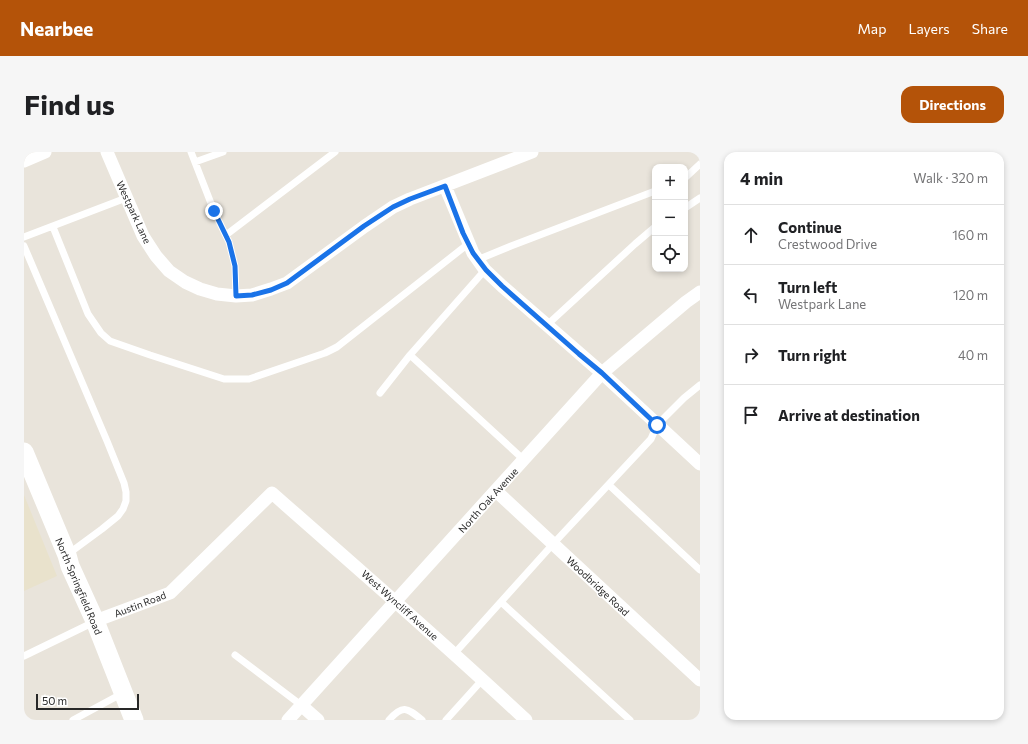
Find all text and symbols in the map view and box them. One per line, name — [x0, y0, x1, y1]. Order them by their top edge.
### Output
text: Nearbee — [20, 17, 93, 40]
text: Map — [858, 20, 886, 37]
text: Layers — [908, 20, 950, 37]
text: Share — [972, 20, 1008, 37]
button: Directions — [901, 86, 1004, 123]
text: Find us — [24, 87, 115, 121]
map controls — [652, 164, 688, 272]
button: + — [652, 164, 688, 200]
text: 4 min — [740, 168, 783, 189]
text: Walk · 320 m — [913, 170, 988, 186]
street label: Westpark Lane — [114, 179, 154, 245]
button: − — [652, 200, 688, 236]
route end — [205, 202, 223, 220]
text: Continue — [778, 218, 842, 236]
icon: ahead — [740, 224, 762, 246]
text: 160 m — [952, 227, 988, 243]
button: locate — [652, 236, 688, 272]
text: Crestwood Drive — [778, 236, 877, 252]
text: Turn left — [778, 278, 837, 296]
icon: left — [740, 284, 762, 306]
text: 120 m — [953, 287, 988, 303]
text: Westpark Lane — [778, 296, 866, 312]
icon: right — [740, 344, 762, 366]
text: Turn right — [778, 346, 847, 364]
text: 40 m — [958, 347, 988, 363]
icon: arrive — [740, 404, 762, 426]
text: Arrive at destination — [778, 406, 920, 424]
route start — [648, 416, 666, 434]
street label: North Oak Avenue — [456, 465, 520, 535]
street label: North Springfield Road — [53, 536, 105, 636]
street label: Woodbridge Road — [564, 554, 632, 618]
street label: West Wyncliff Avenue — [359, 567, 441, 643]
street label: Austin Road — [112, 589, 168, 619]
scale bar — [36, 692, 139, 711]
text: 50 m — [42, 694, 67, 707]

